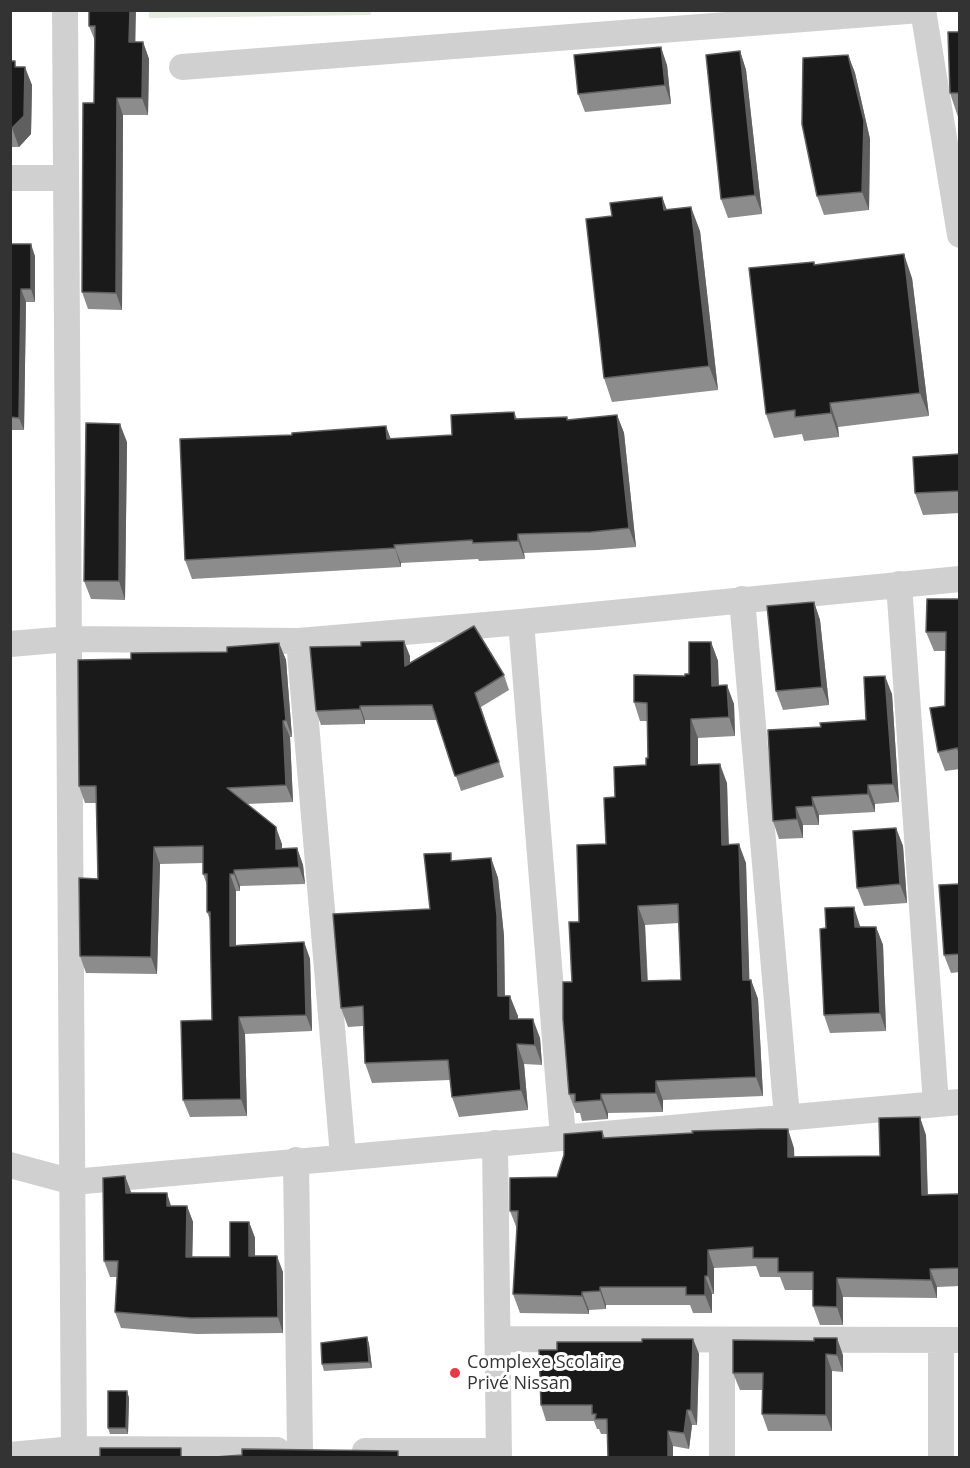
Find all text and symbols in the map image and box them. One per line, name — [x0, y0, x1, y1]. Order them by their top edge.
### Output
place label: Complexe Scolaire Privé Nissan — [467, 1352, 622, 1394]
marker: Complexe Scolaire Privé Nissan — [448, 1366, 462, 1380]

